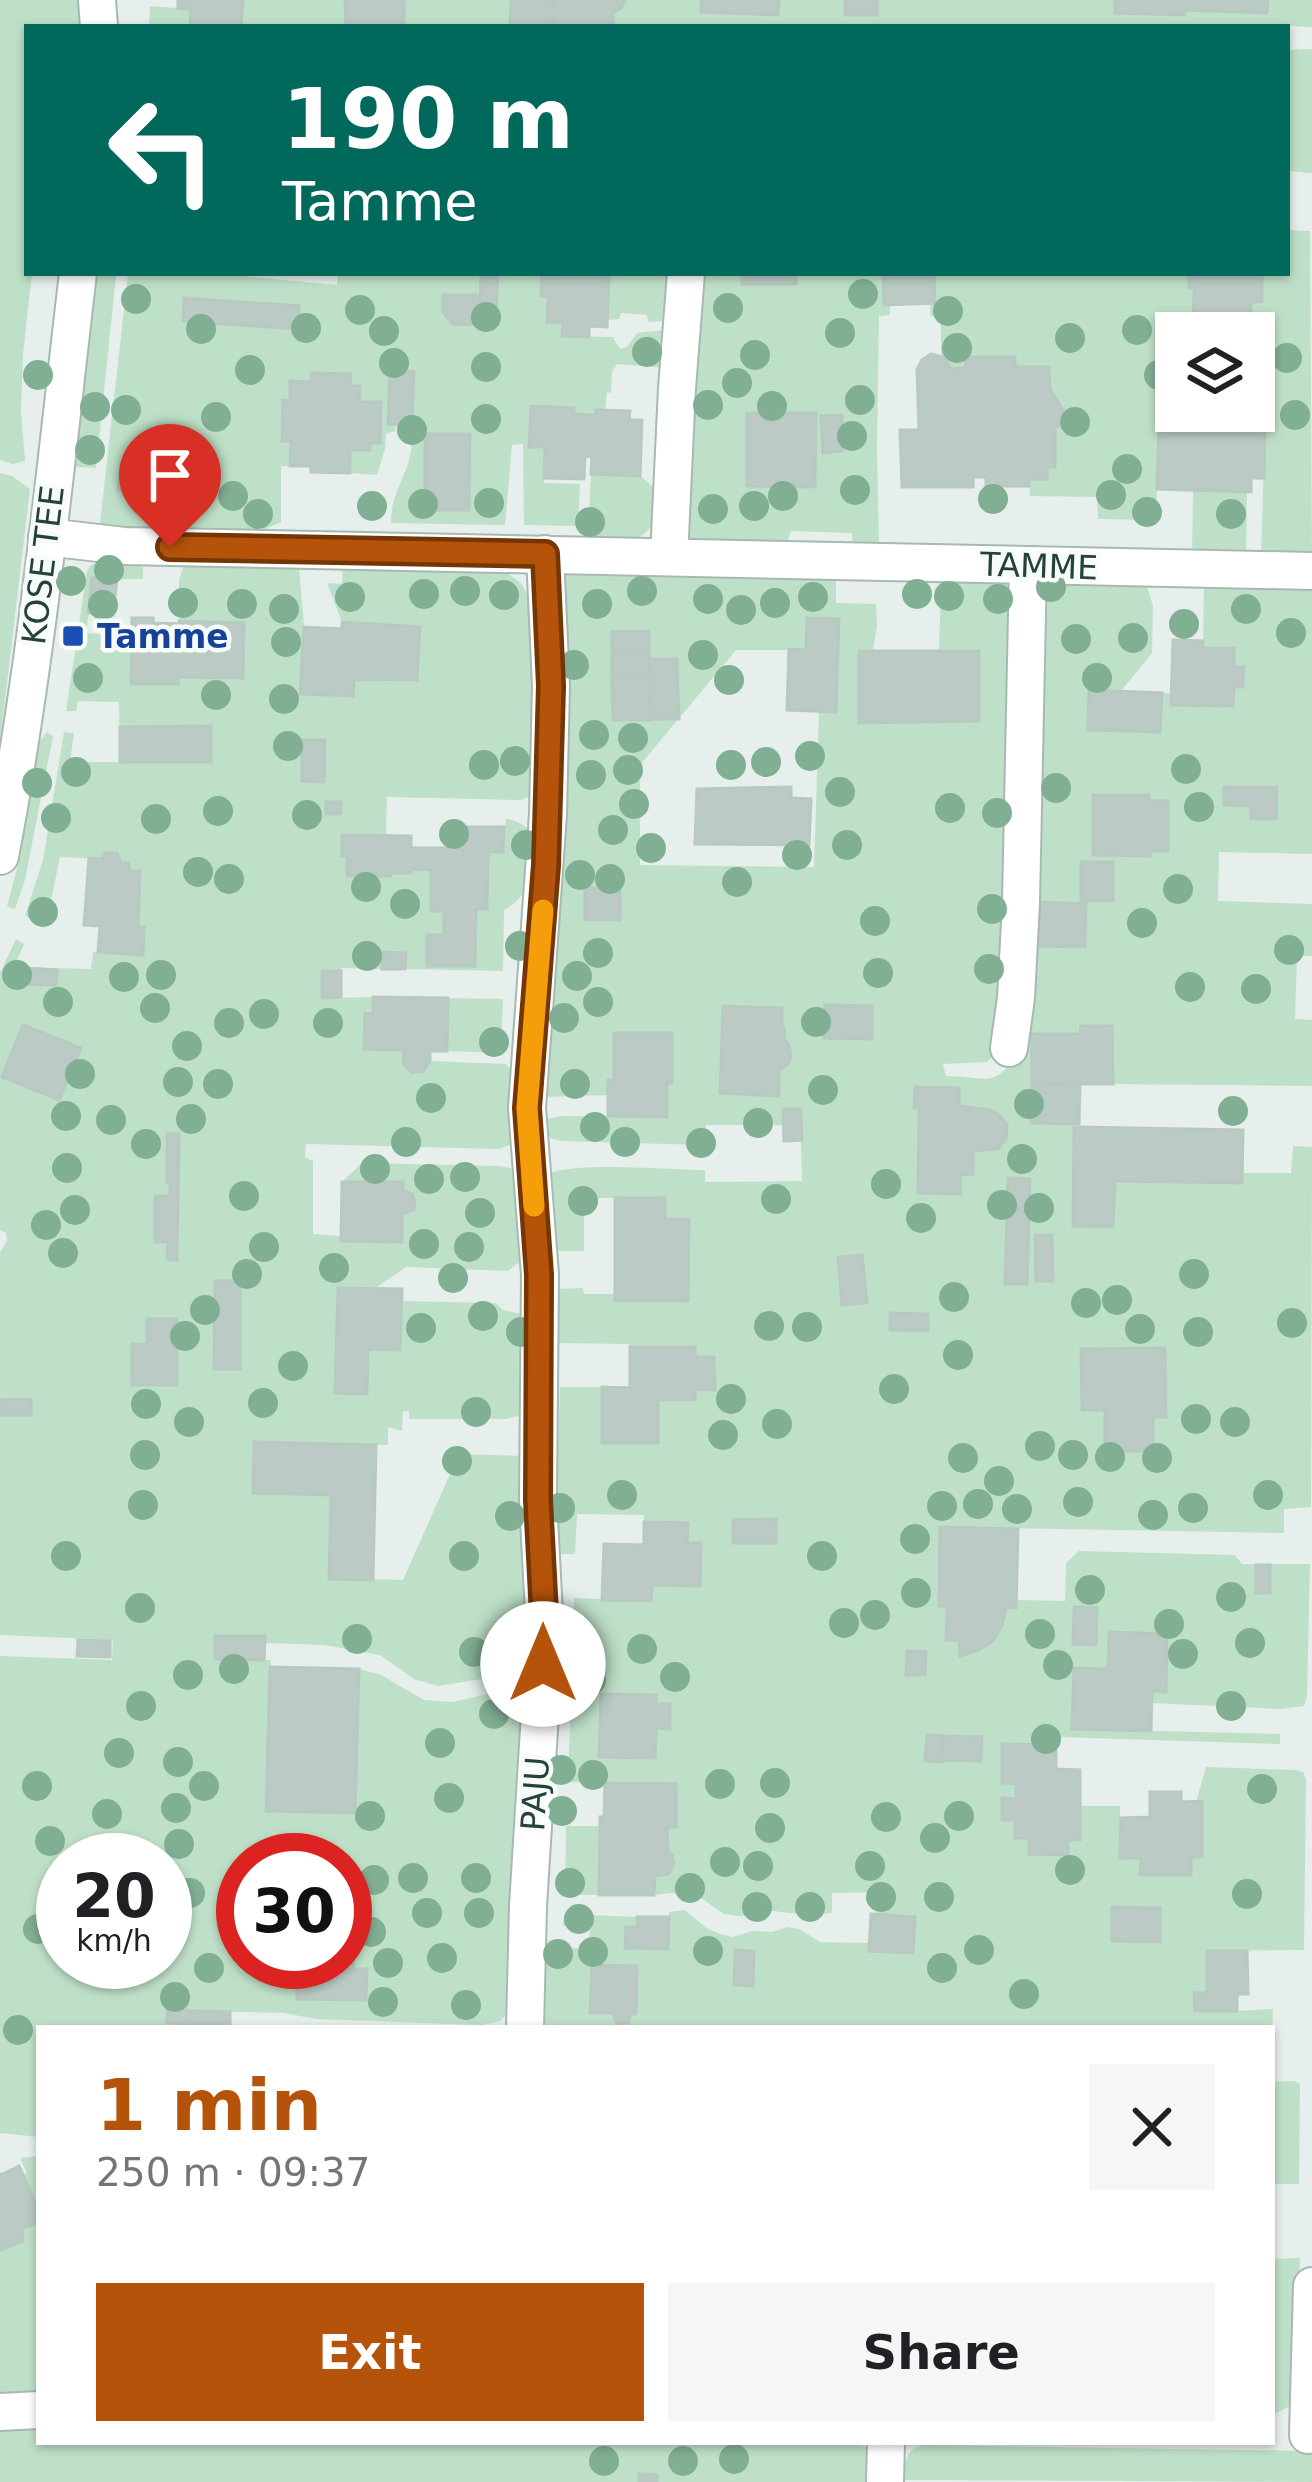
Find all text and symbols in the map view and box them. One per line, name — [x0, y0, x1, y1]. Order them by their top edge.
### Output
text: 190 m — [282, 70, 574, 168]
icon: left — [84, 72, 240, 228]
text: Tamme — [282, 170, 478, 233]
map controls — [1155, 312, 1275, 432]
button: layers — [1155, 312, 1275, 432]
pin — [119, 424, 221, 547]
icon: arrive — [137, 442, 203, 508]
street label: KOSE TEE — [14, 483, 72, 647]
street label: TAMME — [978, 544, 1099, 588]
place label: Tamme — [97, 617, 229, 656]
marker: Tamme — [60, 623, 86, 649]
position arrow — [480, 1601, 606, 1727]
street label: PAJU — [513, 1756, 557, 1832]
speed limit sign: 30 — [216, 1833, 372, 1989]
text: 20 — [72, 1861, 156, 1931]
text: km/h — [76, 1923, 152, 1958]
text: 1 min — [96, 2063, 322, 2147]
button: close — [1089, 2064, 1215, 2190]
text: 250 m · 09:37 — [96, 2150, 370, 2195]
button: Exit — [96, 2283, 644, 2421]
button: Share — [668, 2283, 1215, 2421]

